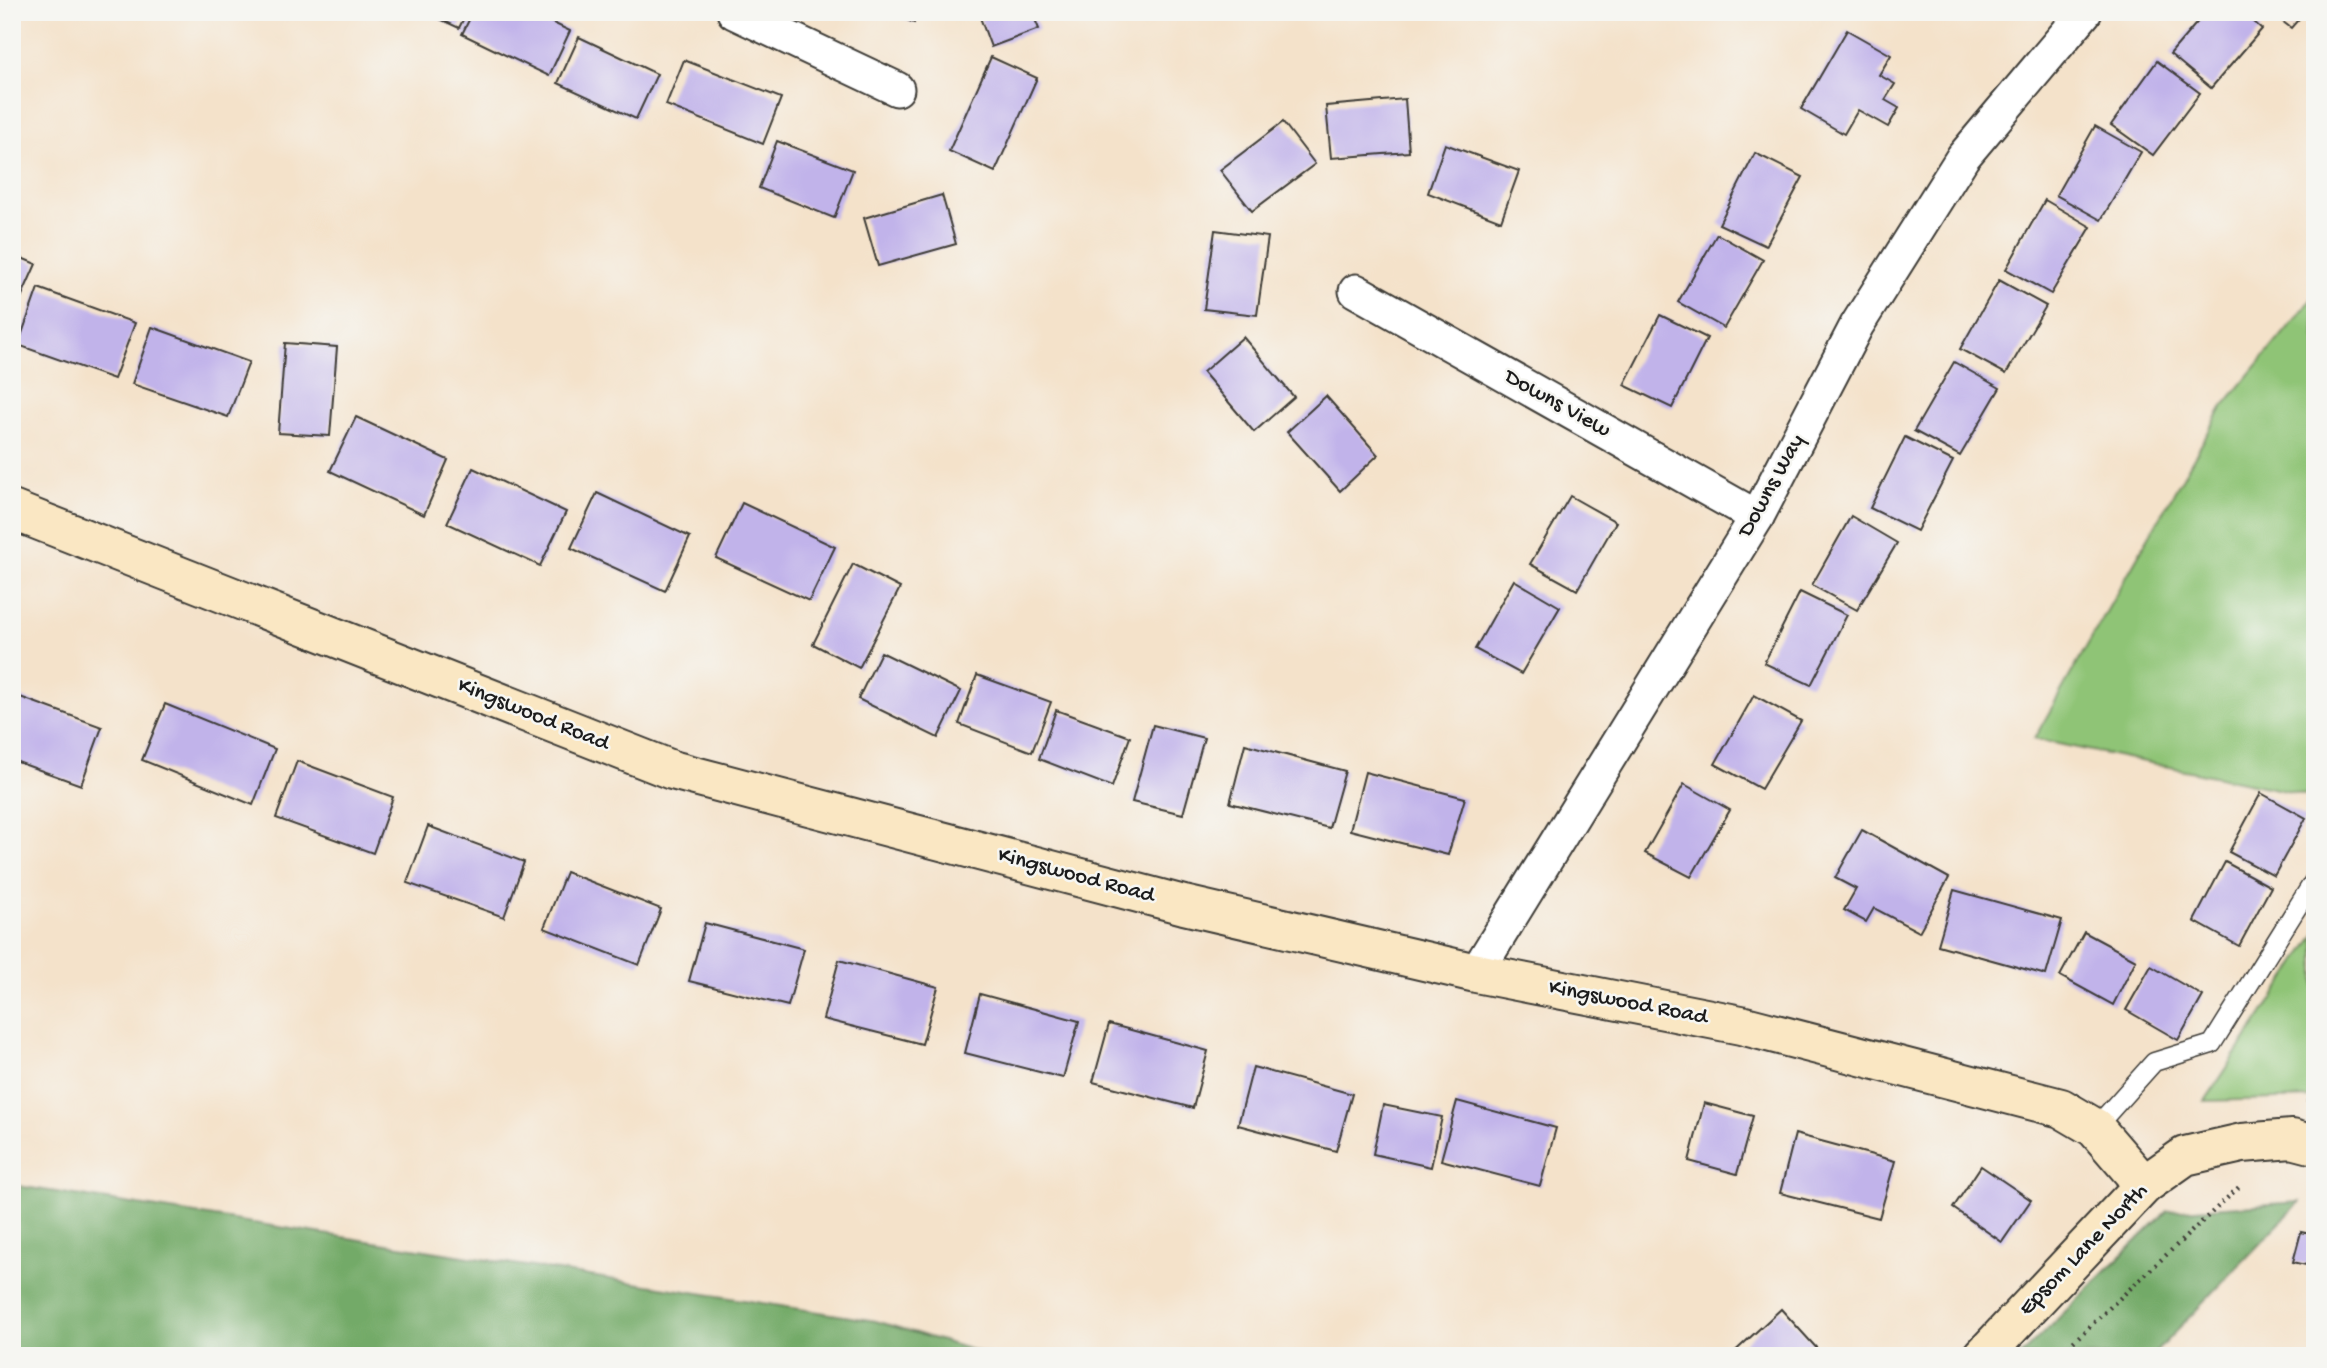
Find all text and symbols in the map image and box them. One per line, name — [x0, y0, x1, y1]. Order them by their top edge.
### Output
street label: Downs View — [1498, 363, 1615, 444]
street label: Downs Way — [1732, 430, 1811, 544]
street label: Kingswood Road — [453, 672, 614, 758]
street label: Kingswood Road — [995, 842, 1159, 910]
street label: Kingswood Road — [1546, 974, 1711, 1032]
street label: Epsom Lane North — [2014, 1178, 2154, 1322]

